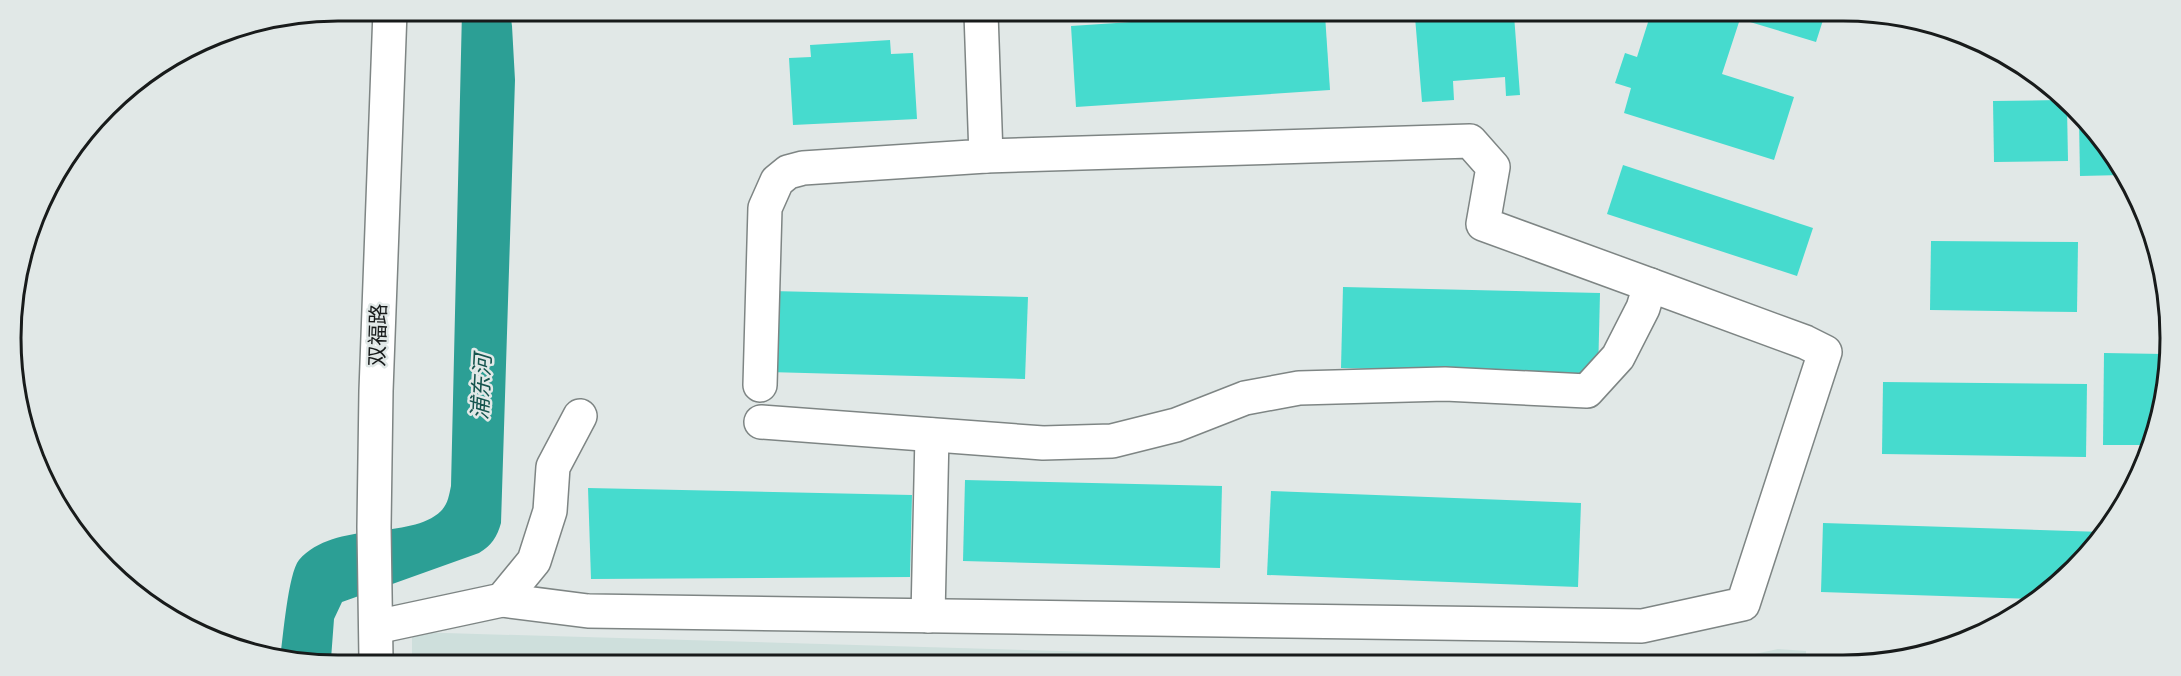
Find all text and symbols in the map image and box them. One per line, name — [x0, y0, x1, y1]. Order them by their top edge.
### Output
street label: 双福路 — [365, 303, 391, 367]
water label: 浦东河 — [467, 349, 496, 421]

